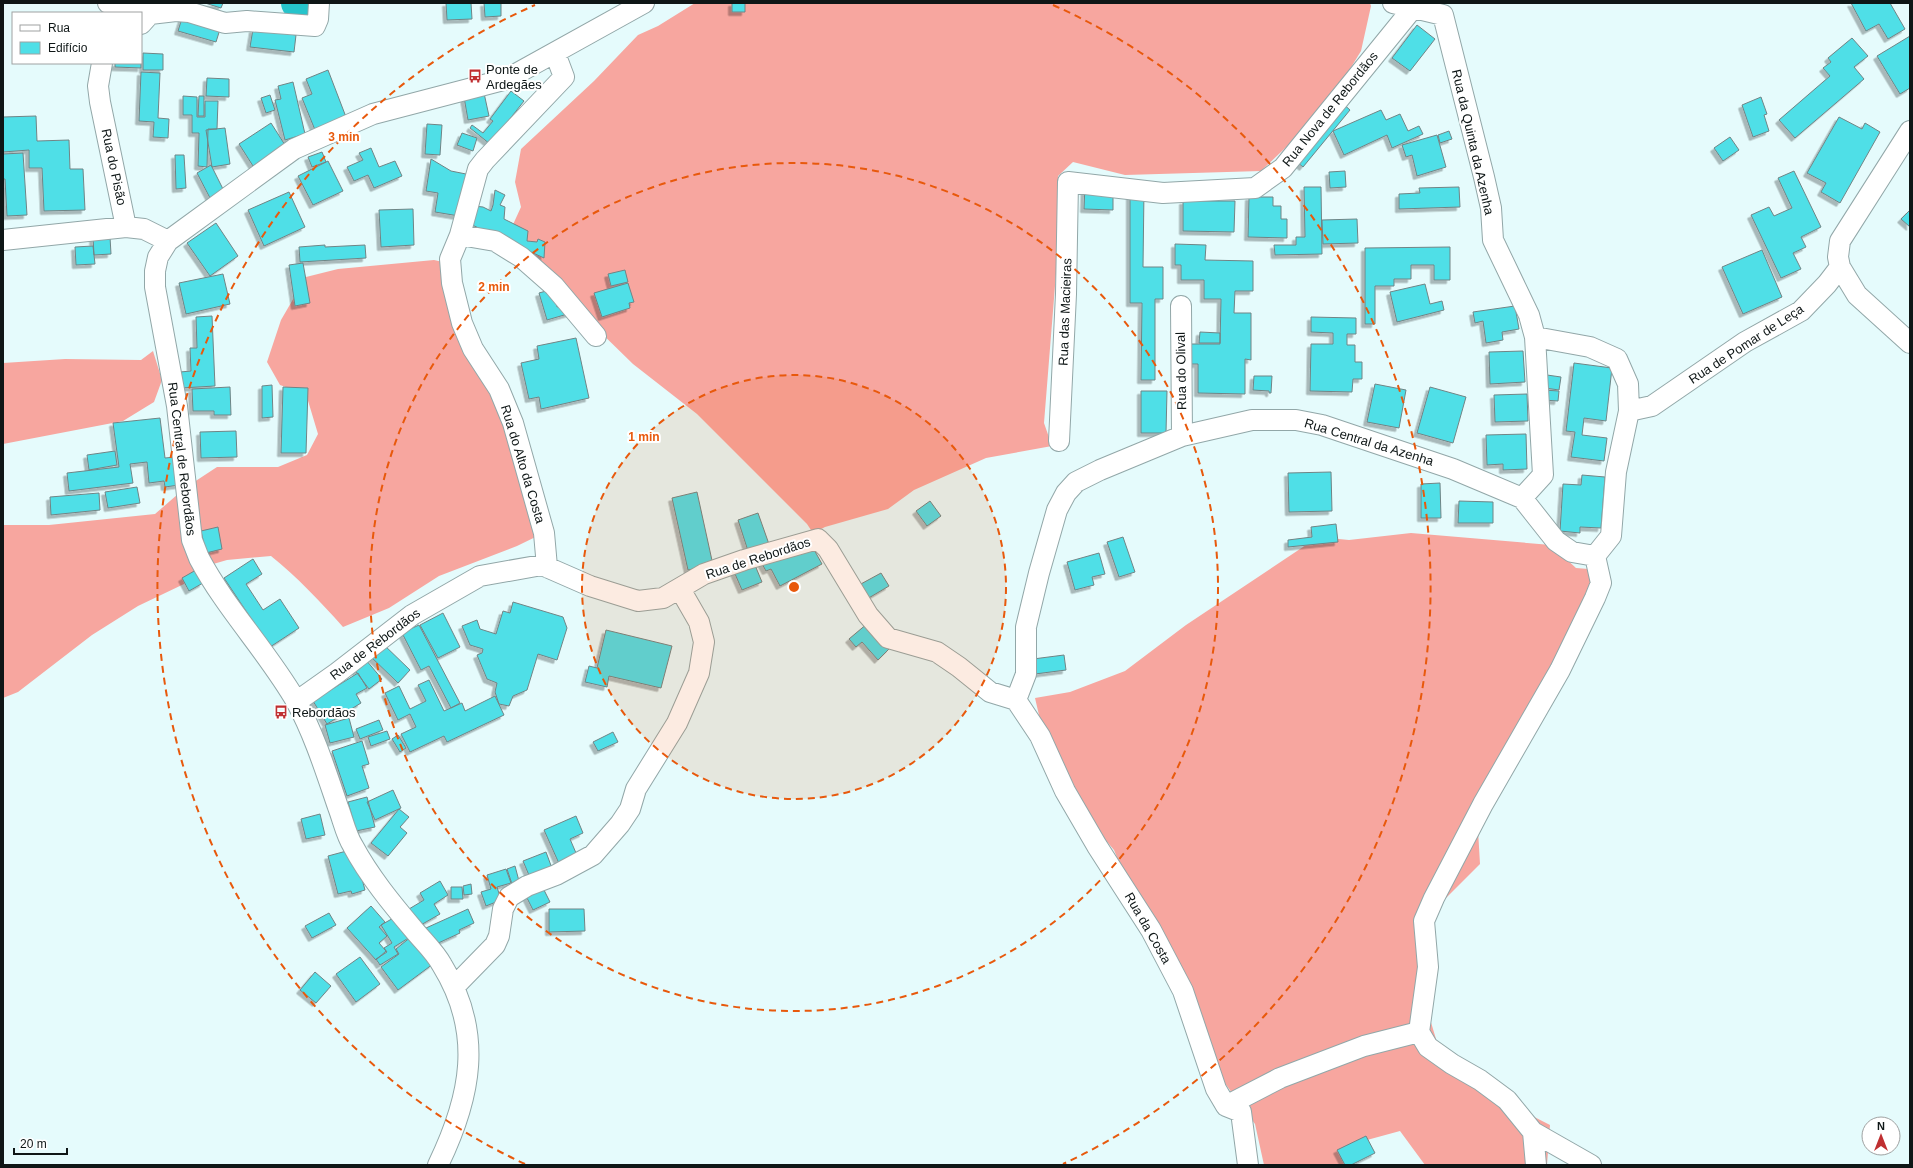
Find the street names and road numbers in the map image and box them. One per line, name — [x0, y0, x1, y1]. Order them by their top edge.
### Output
street label: Rua Nova de Rebordãos — [1279, 48, 1381, 169]
street label: Rua da Quinta da Azenha — [1449, 68, 1497, 217]
street label: Rua do Pisão — [99, 127, 129, 207]
street label: Rua das Macieiras — [1056, 257, 1074, 366]
street label: Rua de Pomar de Leça — [1686, 301, 1807, 387]
street label: Rua do Olival — [1173, 332, 1189, 410]
street label: Rua Central de Rebordãos — [165, 381, 199, 537]
street label: Rua do Alto da Costa — [498, 403, 548, 526]
street label: Rua Central da Azenha — [1303, 415, 1436, 469]
street label: Rua de Rebordãos — [704, 534, 813, 582]
street label: Rua de Rebordãos — [327, 605, 423, 683]
street label: Rua da Costa — [1122, 890, 1175, 967]

